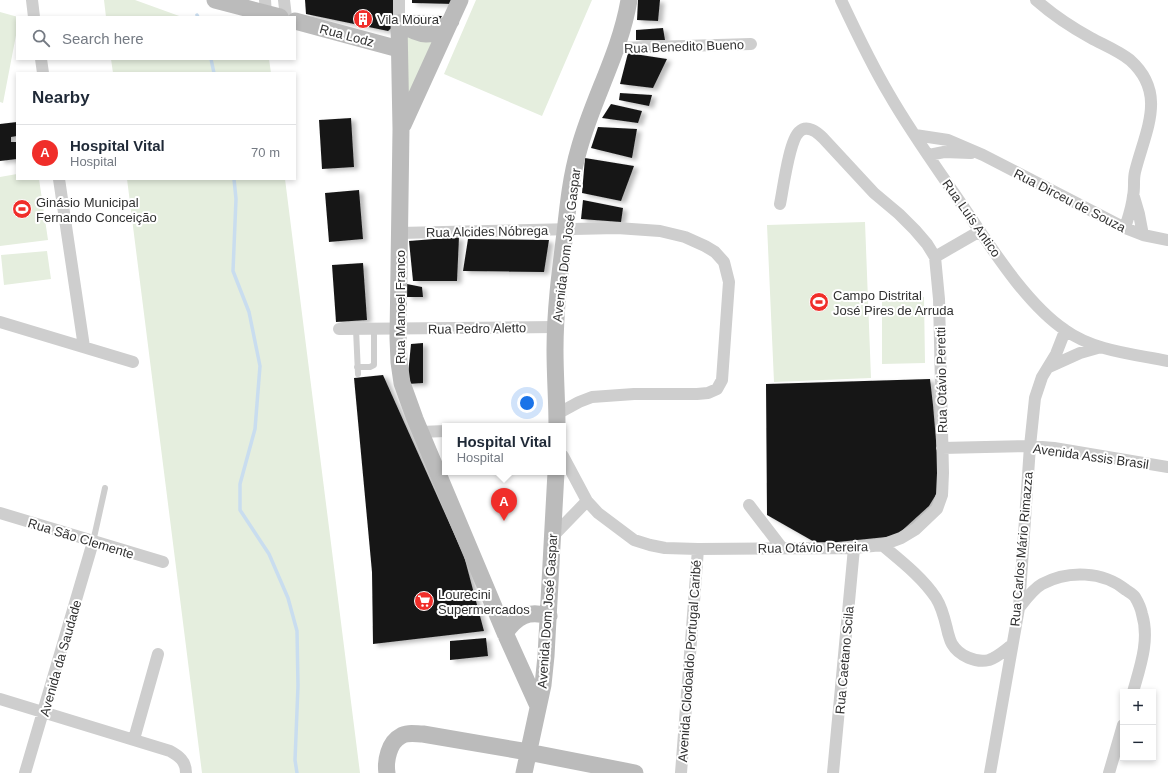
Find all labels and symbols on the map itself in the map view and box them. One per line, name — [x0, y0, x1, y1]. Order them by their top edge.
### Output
building icon: Vila Moura — [352, 8, 374, 30]
place label: Vila Moura — [377, 12, 440, 27]
street label: Rua Lodz — [318, 21, 376, 50]
street label: Rua Benedito Bueno — [624, 37, 744, 56]
street label: Rua Dirceu de Souza — [1011, 166, 1129, 236]
street label: Avenida Dom José Gaspar — [550, 167, 583, 323]
street label: Rua Luís Antico — [939, 177, 1004, 260]
place label: Ginásio Municipal Fernando Conceição — [36, 195, 157, 225]
sports icon: Ginásio Municipal Fernando Conceição — [11, 198, 33, 220]
street label: Rua Alcides Nóbrega — [426, 223, 549, 240]
street label: Rua Manoel Franco — [393, 250, 408, 364]
place label: Campo Distrital José Pires de Arruda — [833, 288, 954, 318]
sports icon: Campo Distrital José Pires de Arruda — [808, 291, 830, 313]
street label: Rua Pedro Aletto — [428, 320, 526, 337]
street label: Rua Otávio Peretti — [933, 327, 950, 433]
your location — [517, 393, 537, 413]
street label: Avenida Assis Brasil — [1032, 441, 1150, 472]
street label: Rua Carlos Mário Rimazza — [1007, 470, 1036, 627]
pin: A — [491, 488, 517, 521]
street label: Rua São Clemente — [26, 515, 136, 562]
street label: Avenida Dom José Gaspar — [535, 532, 560, 689]
street label: Rua Otávio Pereira — [758, 539, 869, 556]
street label: Avenida Clodoaldo Portugal Caribé — [675, 559, 704, 763]
place label: Lourecini Supermercados — [438, 587, 530, 617]
supermarket icon: Lourecini Supermercados — [413, 590, 435, 612]
street label: Avenida da Saudade — [37, 598, 84, 718]
street label: Rua Caetano Scila — [832, 605, 857, 715]

